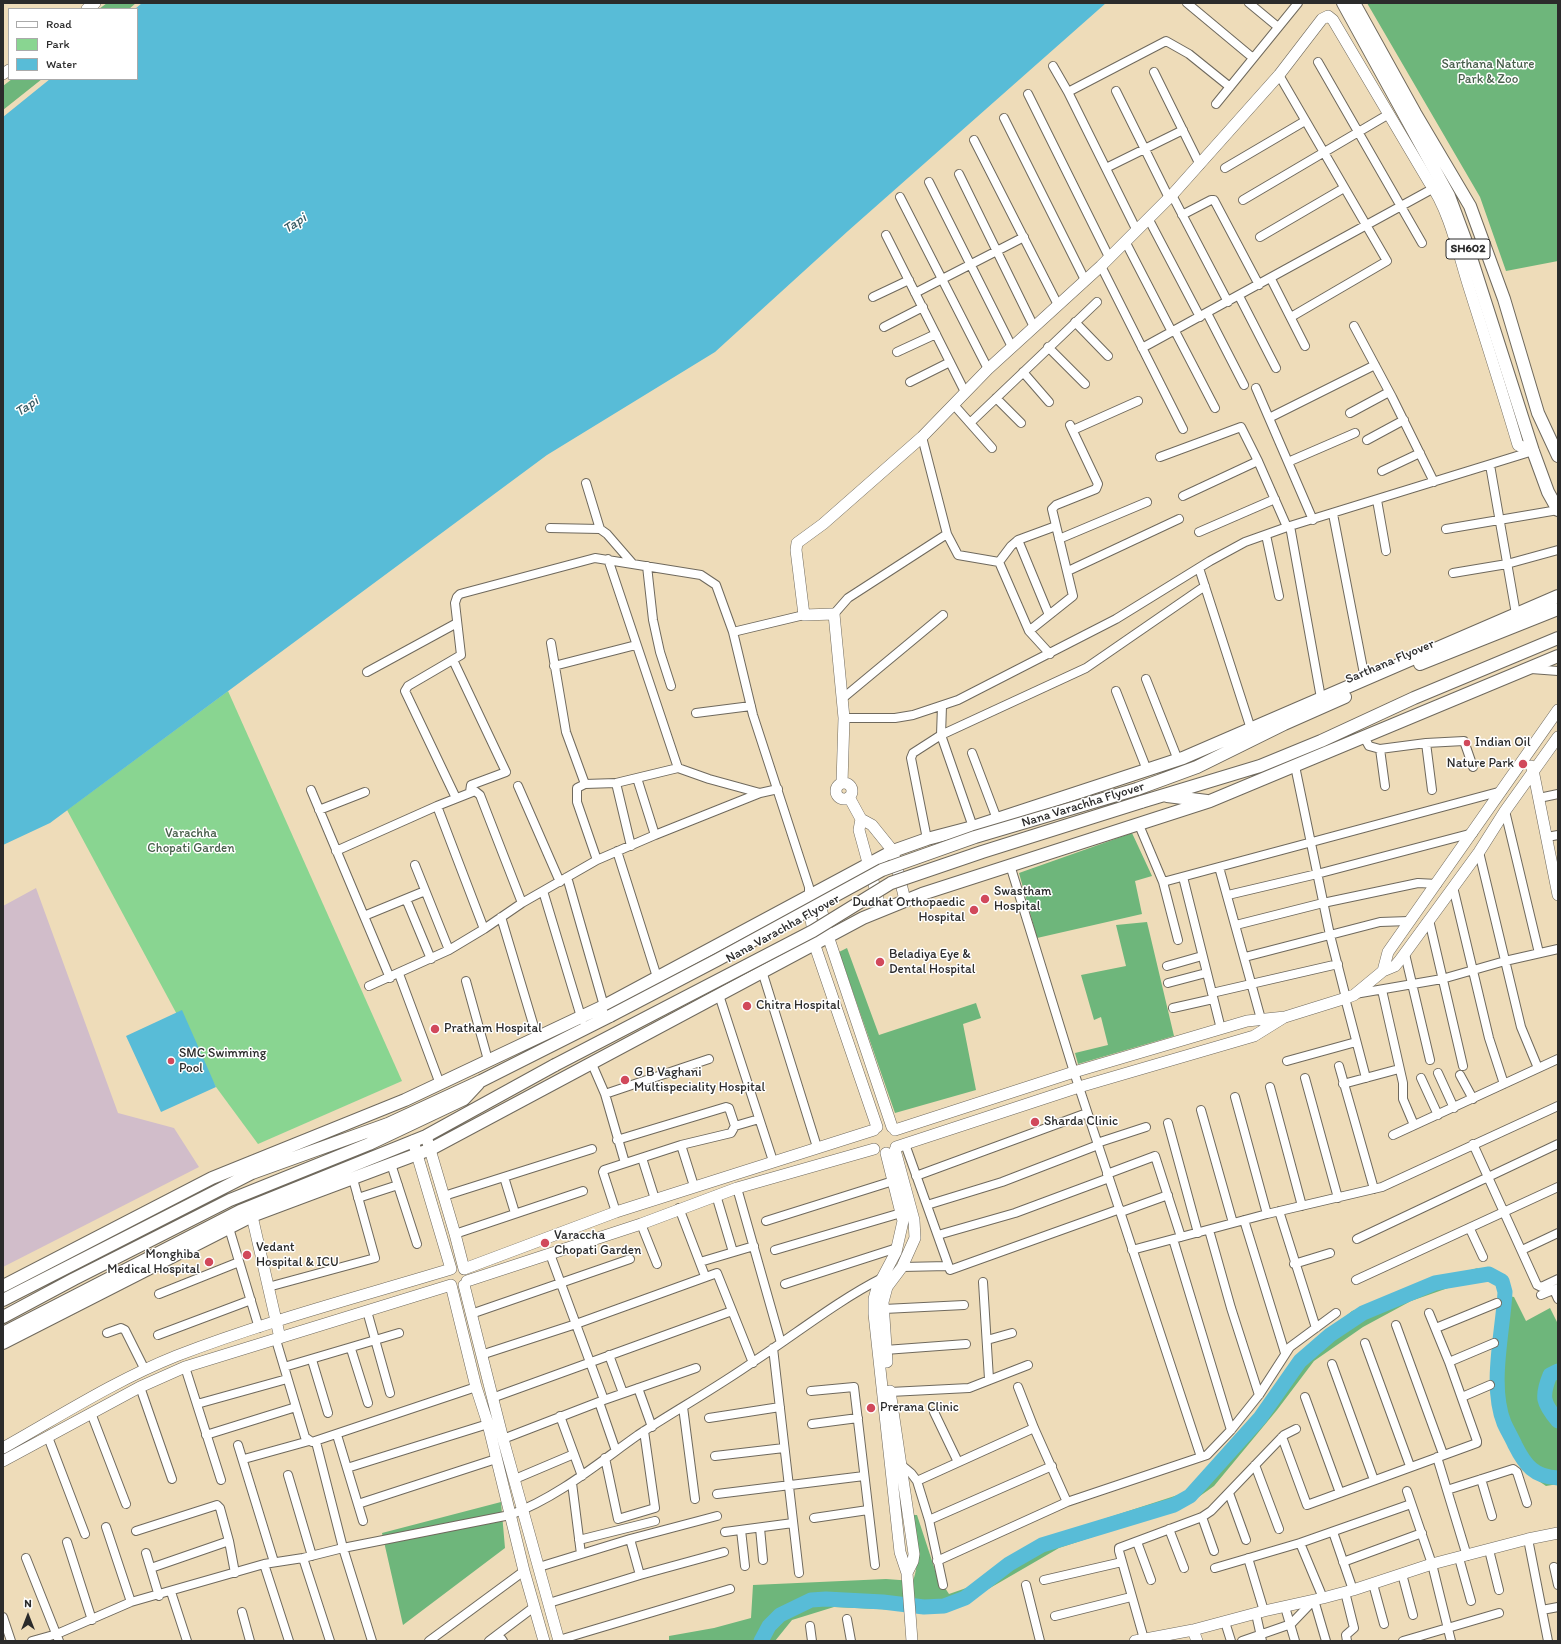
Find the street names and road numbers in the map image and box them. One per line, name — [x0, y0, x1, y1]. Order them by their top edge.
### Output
road number: SH602 — [1446, 239, 1490, 259]
street label: Sarthana Flyover — [1343, 636, 1437, 688]
street label: Nana Varachha Flyover — [1020, 779, 1146, 831]
street label: Nana Varachha Flyover — [723, 891, 843, 967]

